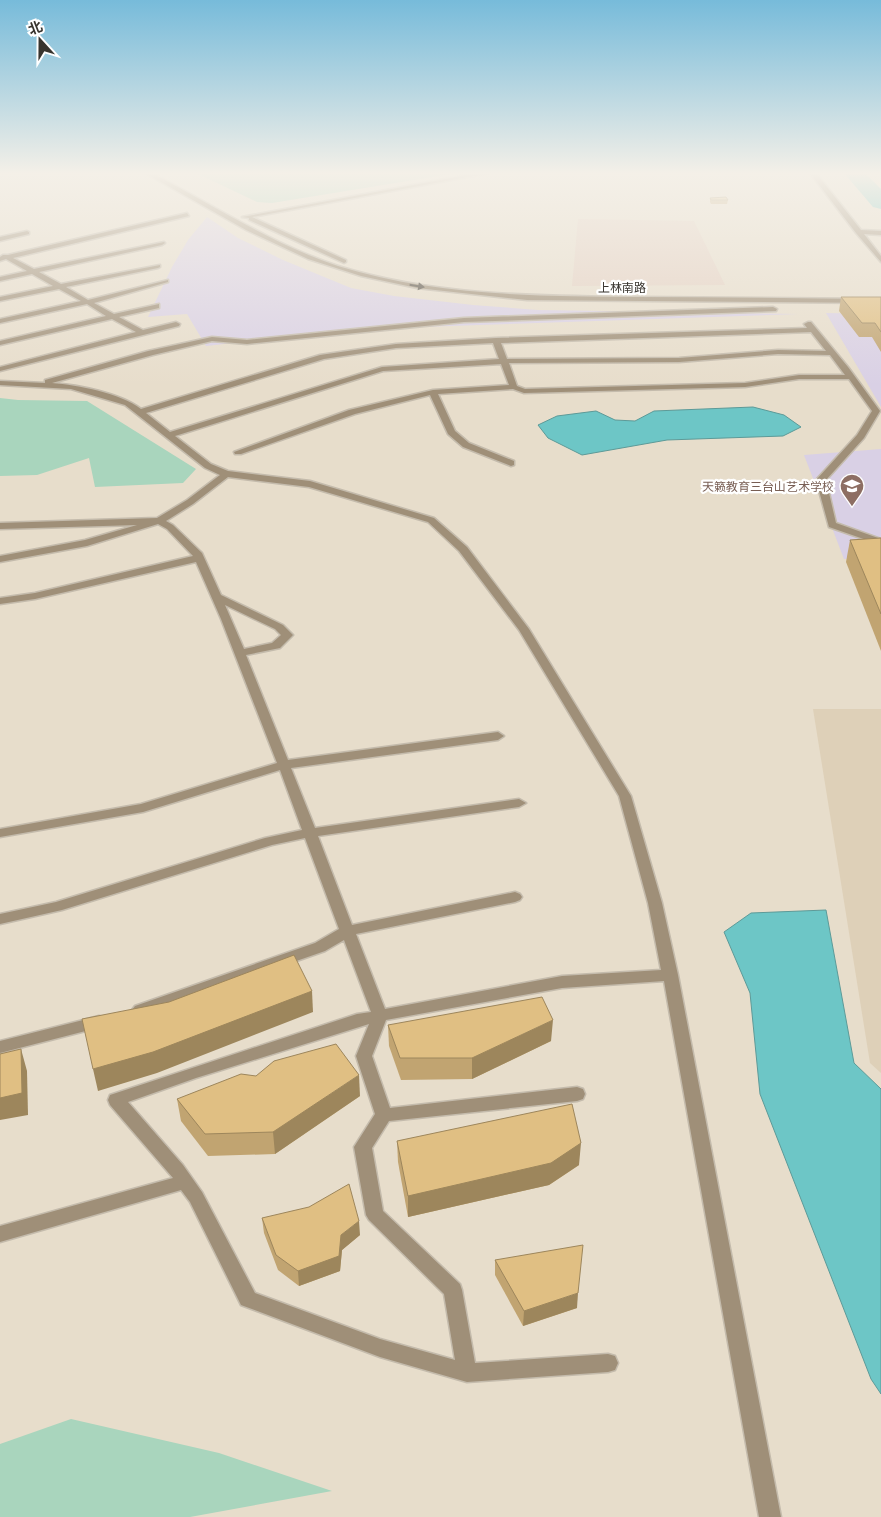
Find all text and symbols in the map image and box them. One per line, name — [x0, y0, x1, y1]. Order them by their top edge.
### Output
north arrow — [15, 15, 65, 65]
text: 北 — [26, 17, 45, 38]
street label: 上林南路 — [598, 280, 646, 295]
one-way arrow — [409, 283, 425, 291]
school or university icon: 天籁教育三台山艺术学校 — [839, 473, 865, 507]
place label: 天籁教育三台山艺术学校 — [702, 479, 834, 494]

